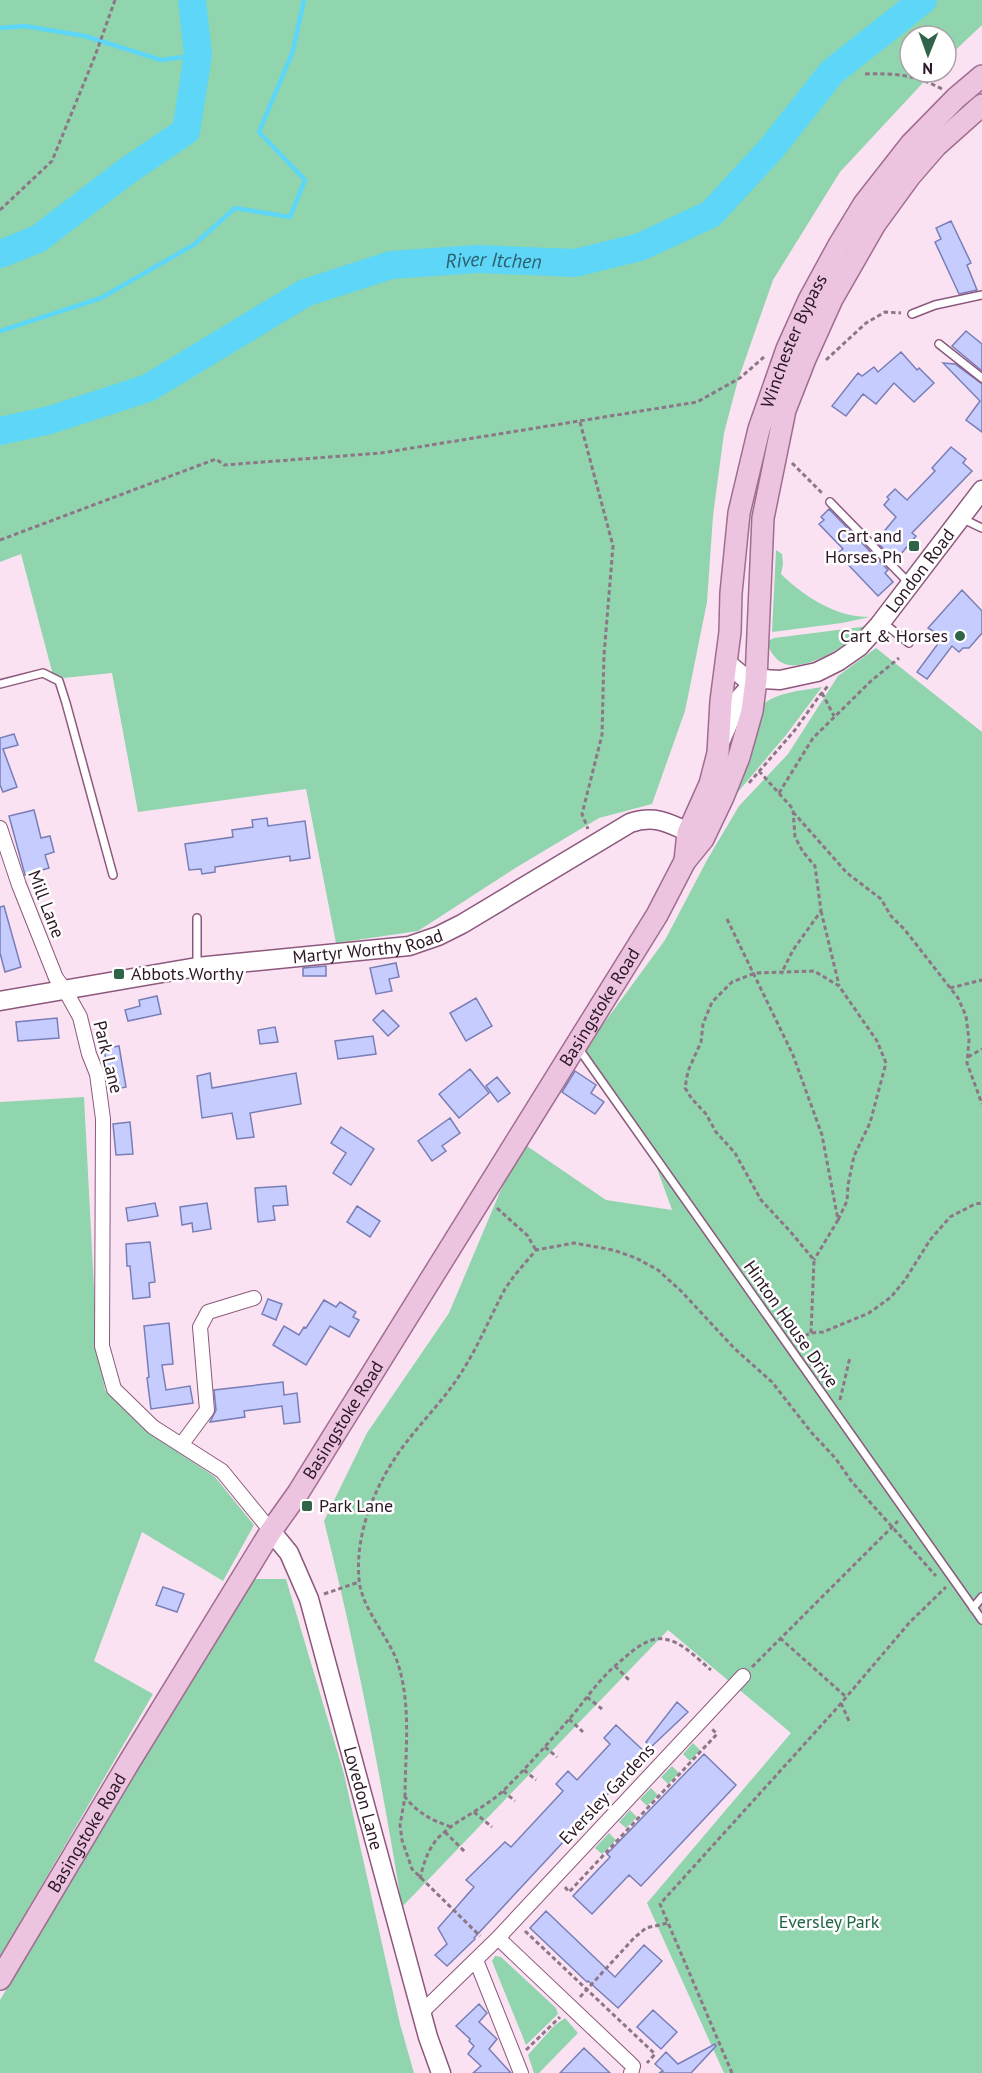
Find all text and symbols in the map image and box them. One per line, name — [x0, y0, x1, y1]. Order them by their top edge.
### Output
north arrow — [898, 24, 958, 84]
text: N — [922, 59, 933, 79]
water label: River Itchen — [444, 246, 542, 275]
street label: Winchester Bypass — [755, 270, 832, 411]
place label: Cart and Horses Ph — [825, 524, 902, 568]
street label: London Road — [880, 524, 959, 617]
marker: Cart and Horses Ph — [907, 539, 921, 553]
place label: Cart & Horses — [840, 624, 948, 647]
marker: Cart & Horses — [953, 629, 967, 643]
street label: Mill Lane — [23, 866, 70, 941]
street label: Martyr Worthy Road — [291, 923, 446, 968]
street label: Basingstoke Road — [554, 944, 645, 1070]
place label: Abbots Worthy — [131, 962, 244, 985]
marker: Abbots Worthy — [112, 967, 126, 981]
street label: Park Lane — [88, 1018, 129, 1096]
street label: Hinton House Drive — [739, 1256, 844, 1392]
street label: Basingstoke Road — [297, 1356, 388, 1483]
place label: Park Lane — [319, 1494, 393, 1517]
marker: Park Lane — [300, 1499, 314, 1513]
street label: Eversley Gardens — [554, 1738, 659, 1849]
street label: Lovedon Lane — [339, 1744, 389, 1852]
street label: Basingstoke Road — [42, 1769, 131, 1897]
park label: Eversley Park — [779, 1910, 880, 1933]

